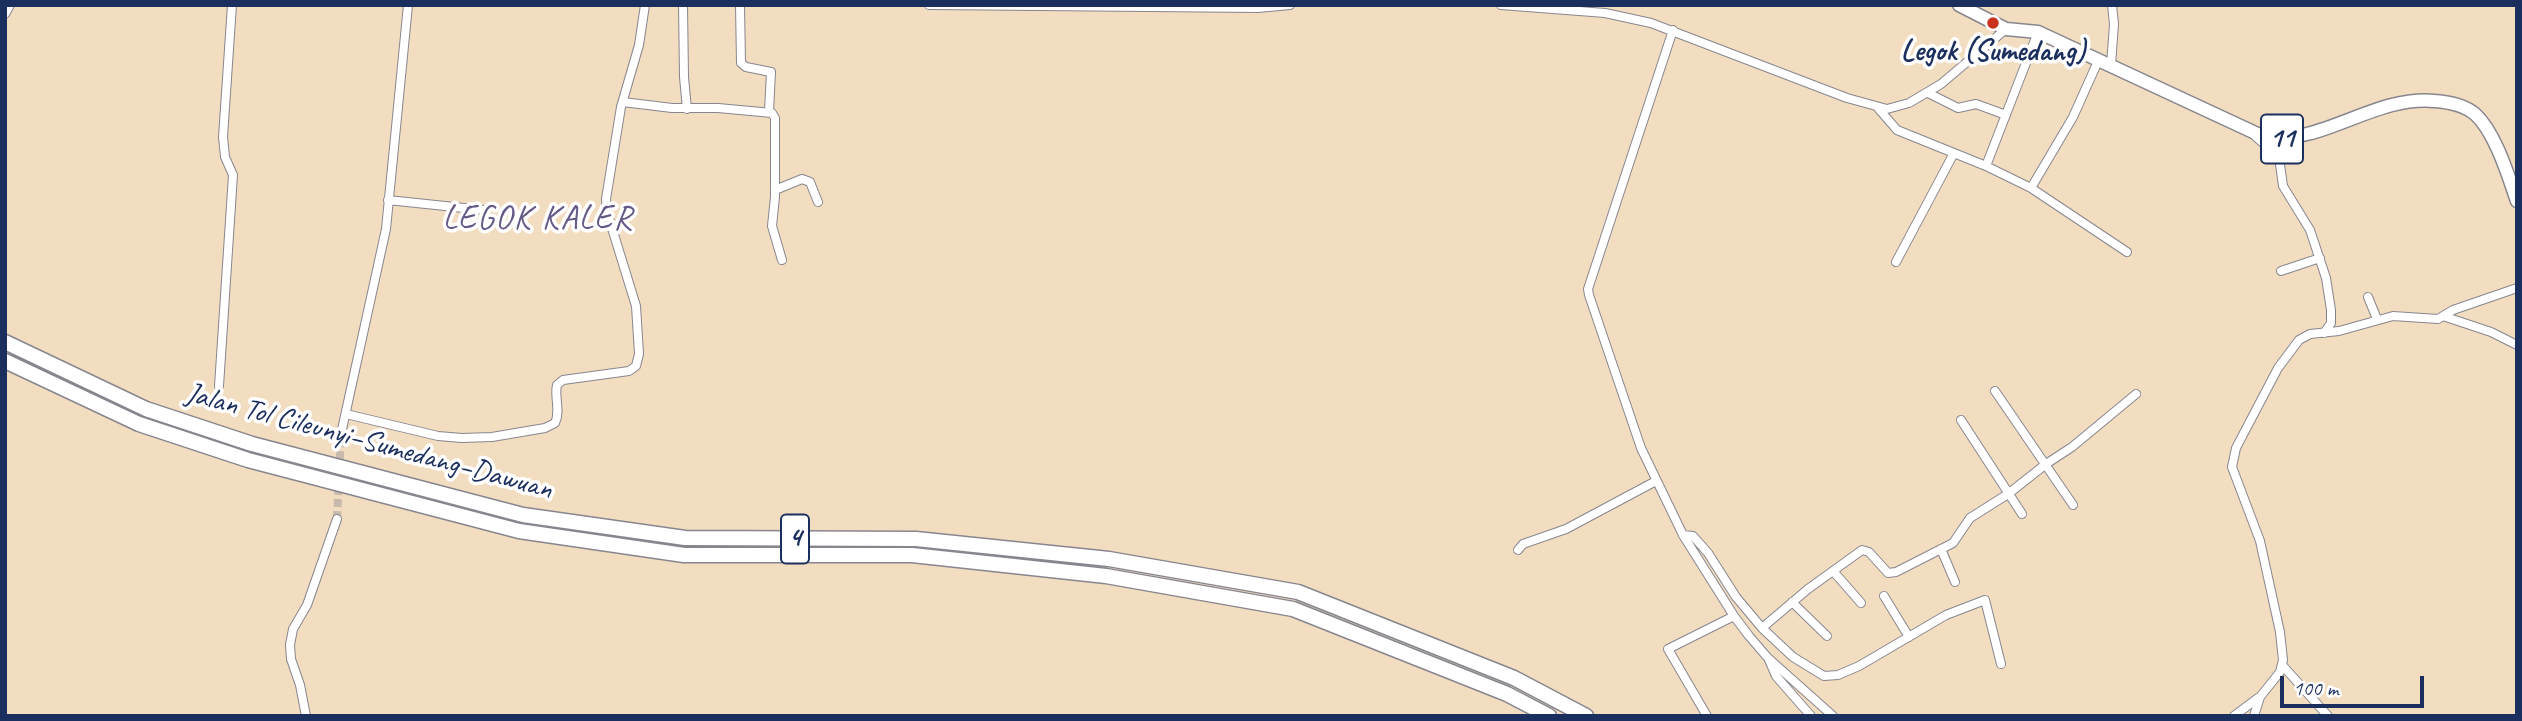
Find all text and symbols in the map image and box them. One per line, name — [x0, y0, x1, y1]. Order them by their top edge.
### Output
marker: Legok (Sumedang) — [1985, 15, 2001, 31]
place label: Legok (Sumedang) — [1901, 34, 2085, 70]
road number: 11 — [2261, 114, 2303, 164]
district label: LEGOK KALER — [445, 199, 631, 239]
street label: Jalan Tol Cileunyi–Sumedang–Dawuan — [182, 376, 556, 508]
road number: 4 — [781, 514, 809, 564]
scale bar — [2284, 662, 2428, 706]
text: 100 m — [2293, 675, 2338, 701]

